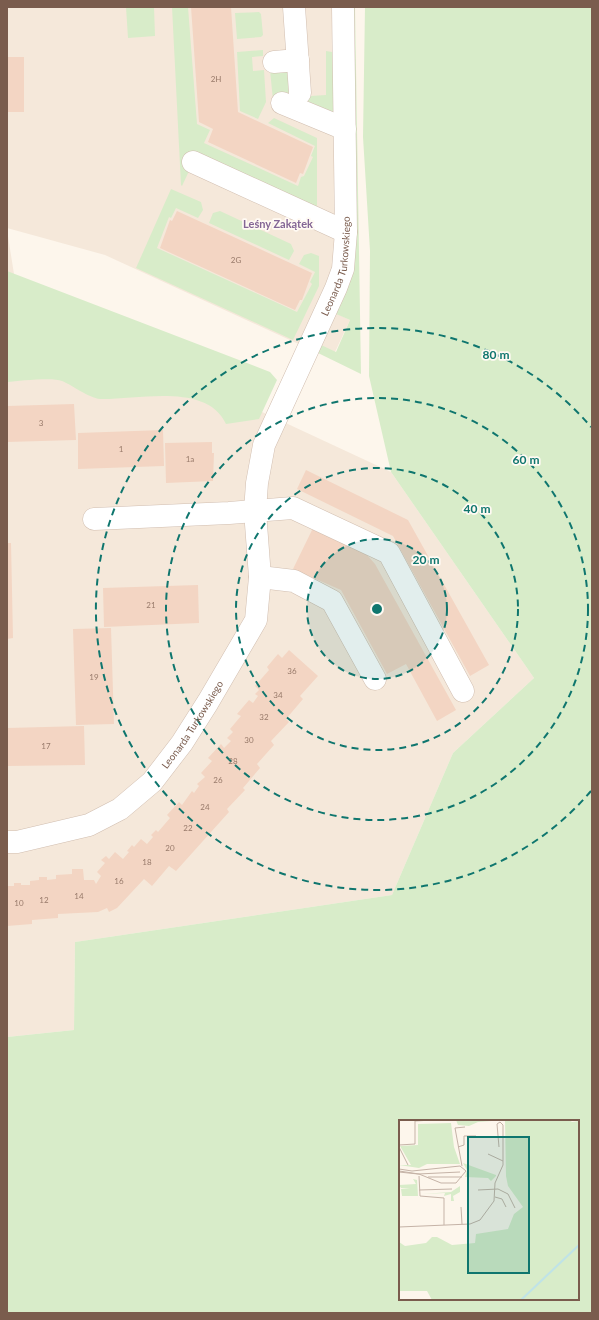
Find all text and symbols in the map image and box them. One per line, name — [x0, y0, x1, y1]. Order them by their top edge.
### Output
house number: 2H — [211, 74, 221, 84]
street label: Leonarda Turkowskiego — [318, 216, 352, 318]
district label: Leśny Zakątek — [243, 217, 313, 230]
house number: 2G — [231, 255, 241, 265]
text: 80 m — [483, 347, 509, 362]
house number: 3 — [39, 418, 44, 428]
house number: 1 — [119, 444, 124, 454]
text: 60 m — [513, 452, 539, 467]
house number: 1a — [186, 454, 194, 464]
text: 40 m — [464, 501, 490, 516]
text: 20 m — [413, 552, 439, 567]
house number: 21 — [146, 600, 156, 610]
centre of rings — [370, 602, 384, 616]
house number: 36 — [287, 666, 297, 676]
house number: 19 — [89, 672, 99, 682]
street label: Leonarda Turkowskiego — [159, 678, 225, 771]
house number: 34 — [273, 690, 283, 700]
house number: 32 — [259, 712, 269, 722]
house number: 30 — [244, 735, 254, 745]
house number: 17 — [41, 741, 51, 751]
house number: 28 — [228, 756, 238, 766]
house number: 26 — [213, 775, 223, 785]
house number: 24 — [200, 802, 210, 812]
house number: 22 — [183, 823, 193, 833]
house number: 20 — [165, 843, 175, 853]
house number: 18 — [142, 857, 152, 867]
house number: 16 — [114, 876, 124, 886]
house number: 14 — [74, 891, 84, 901]
house number: 12 — [39, 895, 49, 905]
house number: 10 — [14, 898, 24, 908]
inset map — [399, 1120, 579, 1300]

